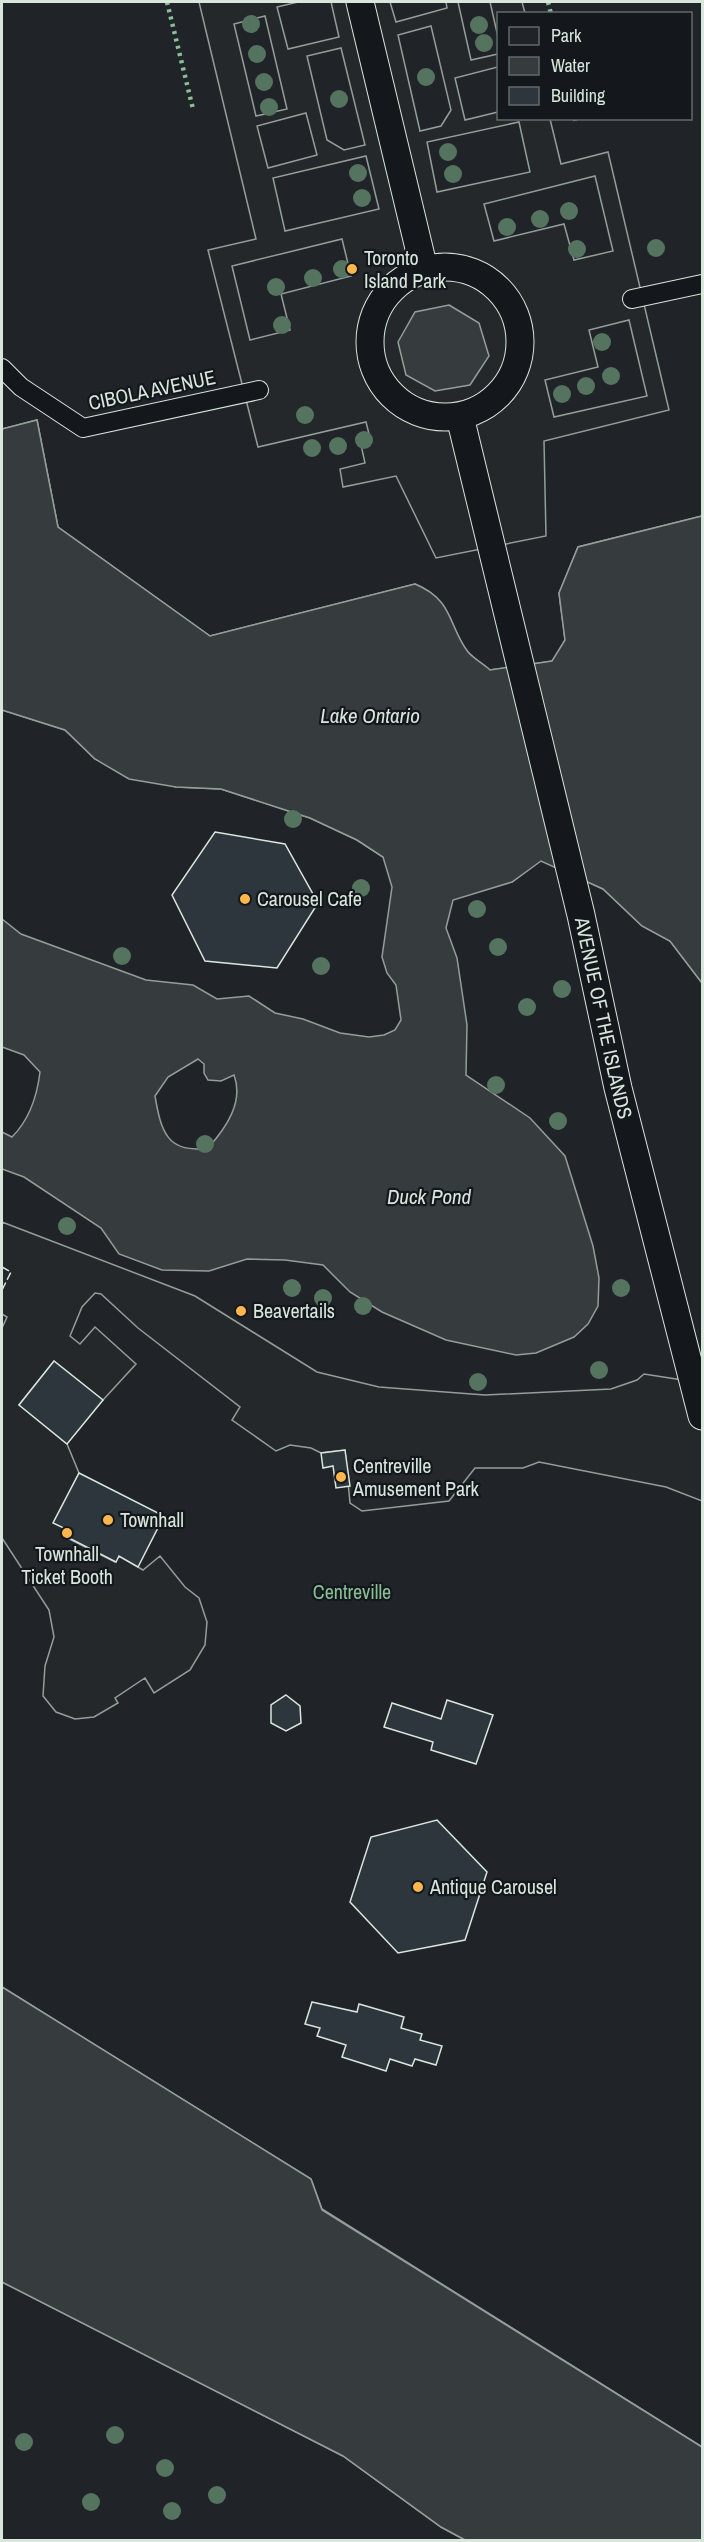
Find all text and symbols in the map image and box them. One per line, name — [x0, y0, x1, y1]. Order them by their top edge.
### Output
legend — [497, 12, 692, 120]
text: Park — [551, 23, 582, 48]
text: Water — [551, 53, 590, 78]
text: Building — [551, 83, 606, 108]
place label: Toronto Island Park — [364, 244, 447, 294]
marker: Toronto Island Park — [345, 262, 359, 276]
street label: CIBOLA AVENUE — [86, 363, 218, 416]
water label: Lake Ontario — [320, 701, 420, 730]
place label: Carousel Cafe — [257, 885, 362, 912]
marker: Carousel Cafe — [238, 892, 252, 906]
street label: AVENUE OF THE ISLANDS — [569, 914, 639, 1122]
water label: Duck Pond — [387, 1182, 472, 1211]
place label: Beavertails — [253, 1297, 335, 1324]
marker: Beavertails — [234, 1304, 248, 1318]
place label: Centreville Amusement Park — [352, 1452, 480, 1502]
marker: Centreville Amusement Park — [334, 1470, 348, 1484]
place label: Townhall — [120, 1506, 184, 1533]
marker: Townhall — [101, 1513, 115, 1527]
marker: Townhall Ticket Booth — [60, 1526, 74, 1540]
place label: Townhall Ticket Booth — [21, 1540, 113, 1590]
park label: Centreville — [313, 1578, 391, 1605]
place label: Antique Carousel — [429, 1873, 557, 1900]
marker: Antique Carousel — [411, 1880, 425, 1894]

